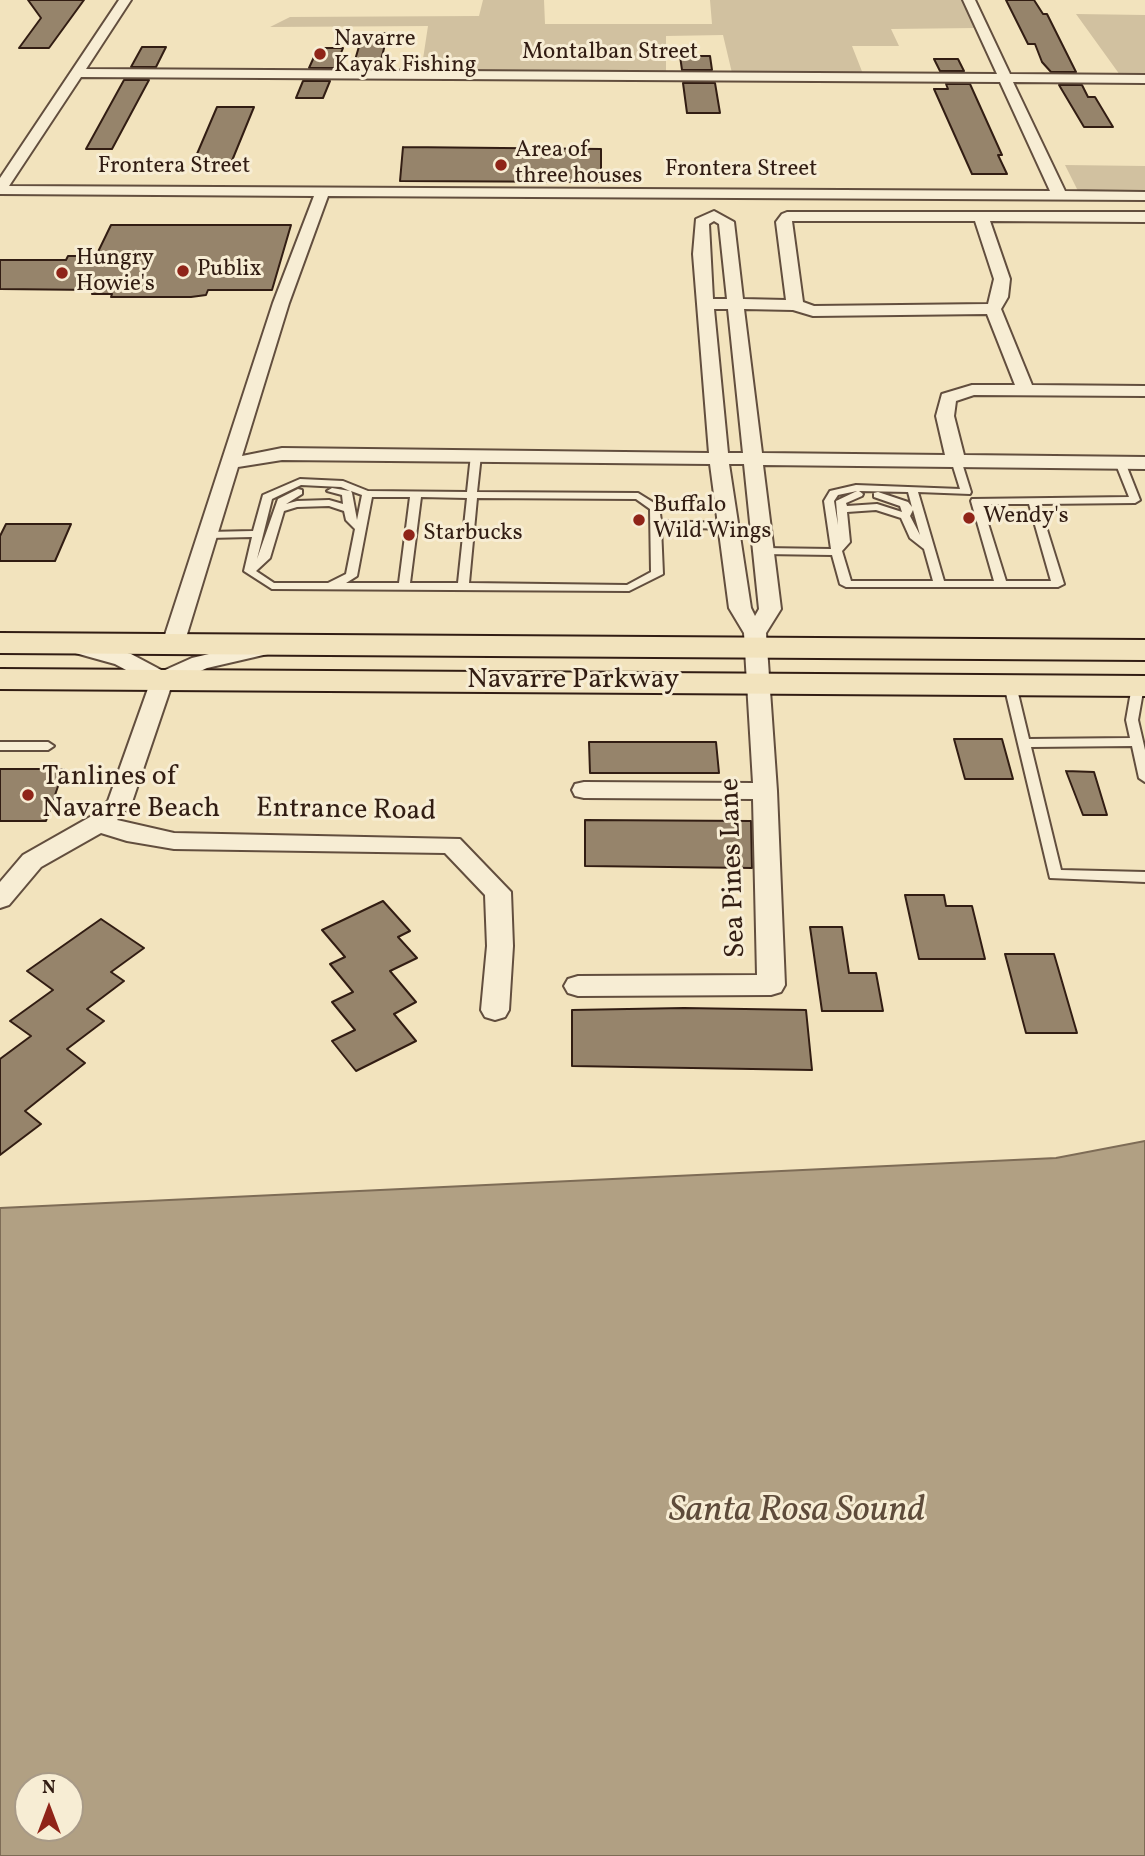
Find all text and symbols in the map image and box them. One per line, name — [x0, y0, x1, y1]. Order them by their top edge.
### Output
place label: Navarre Kayak Fishing — [334, 27, 476, 81]
street label: Montalban Street — [522, 40, 698, 68]
marker: Navarre Kayak Fishing — [312, 46, 328, 62]
place label: Area of three houses — [515, 138, 642, 192]
street label: Frontera Street — [98, 154, 250, 182]
marker: Area of three houses — [493, 157, 509, 173]
street label: Frontera Street — [665, 157, 817, 185]
place label: Hungry Howie's — [76, 246, 155, 300]
place label: Publix — [197, 257, 261, 285]
marker: Publix — [175, 263, 191, 279]
marker: Hungry Howie's — [54, 265, 70, 281]
place label: Buffalo Wild Wings — [653, 493, 771, 547]
place label: Wendy's — [983, 504, 1069, 532]
marker: Wendy's — [961, 510, 977, 526]
marker: Buffalo Wild Wings — [631, 512, 647, 528]
place label: Starbucks — [423, 521, 522, 549]
marker: Starbucks — [401, 527, 417, 543]
street label: Navarre Parkway — [467, 665, 679, 699]
place label: Tanlines of Navarre Beach — [42, 762, 220, 828]
street label: Sea Pines Lane — [715, 777, 755, 959]
marker: Tanlines of Navarre Beach — [20, 787, 36, 803]
street label: Entrance Road — [256, 794, 436, 830]
water label: Santa Rosa Sound — [669, 1491, 925, 1535]
north arrow — [14, 1772, 84, 1842]
text: N — [42, 1775, 56, 1801]

